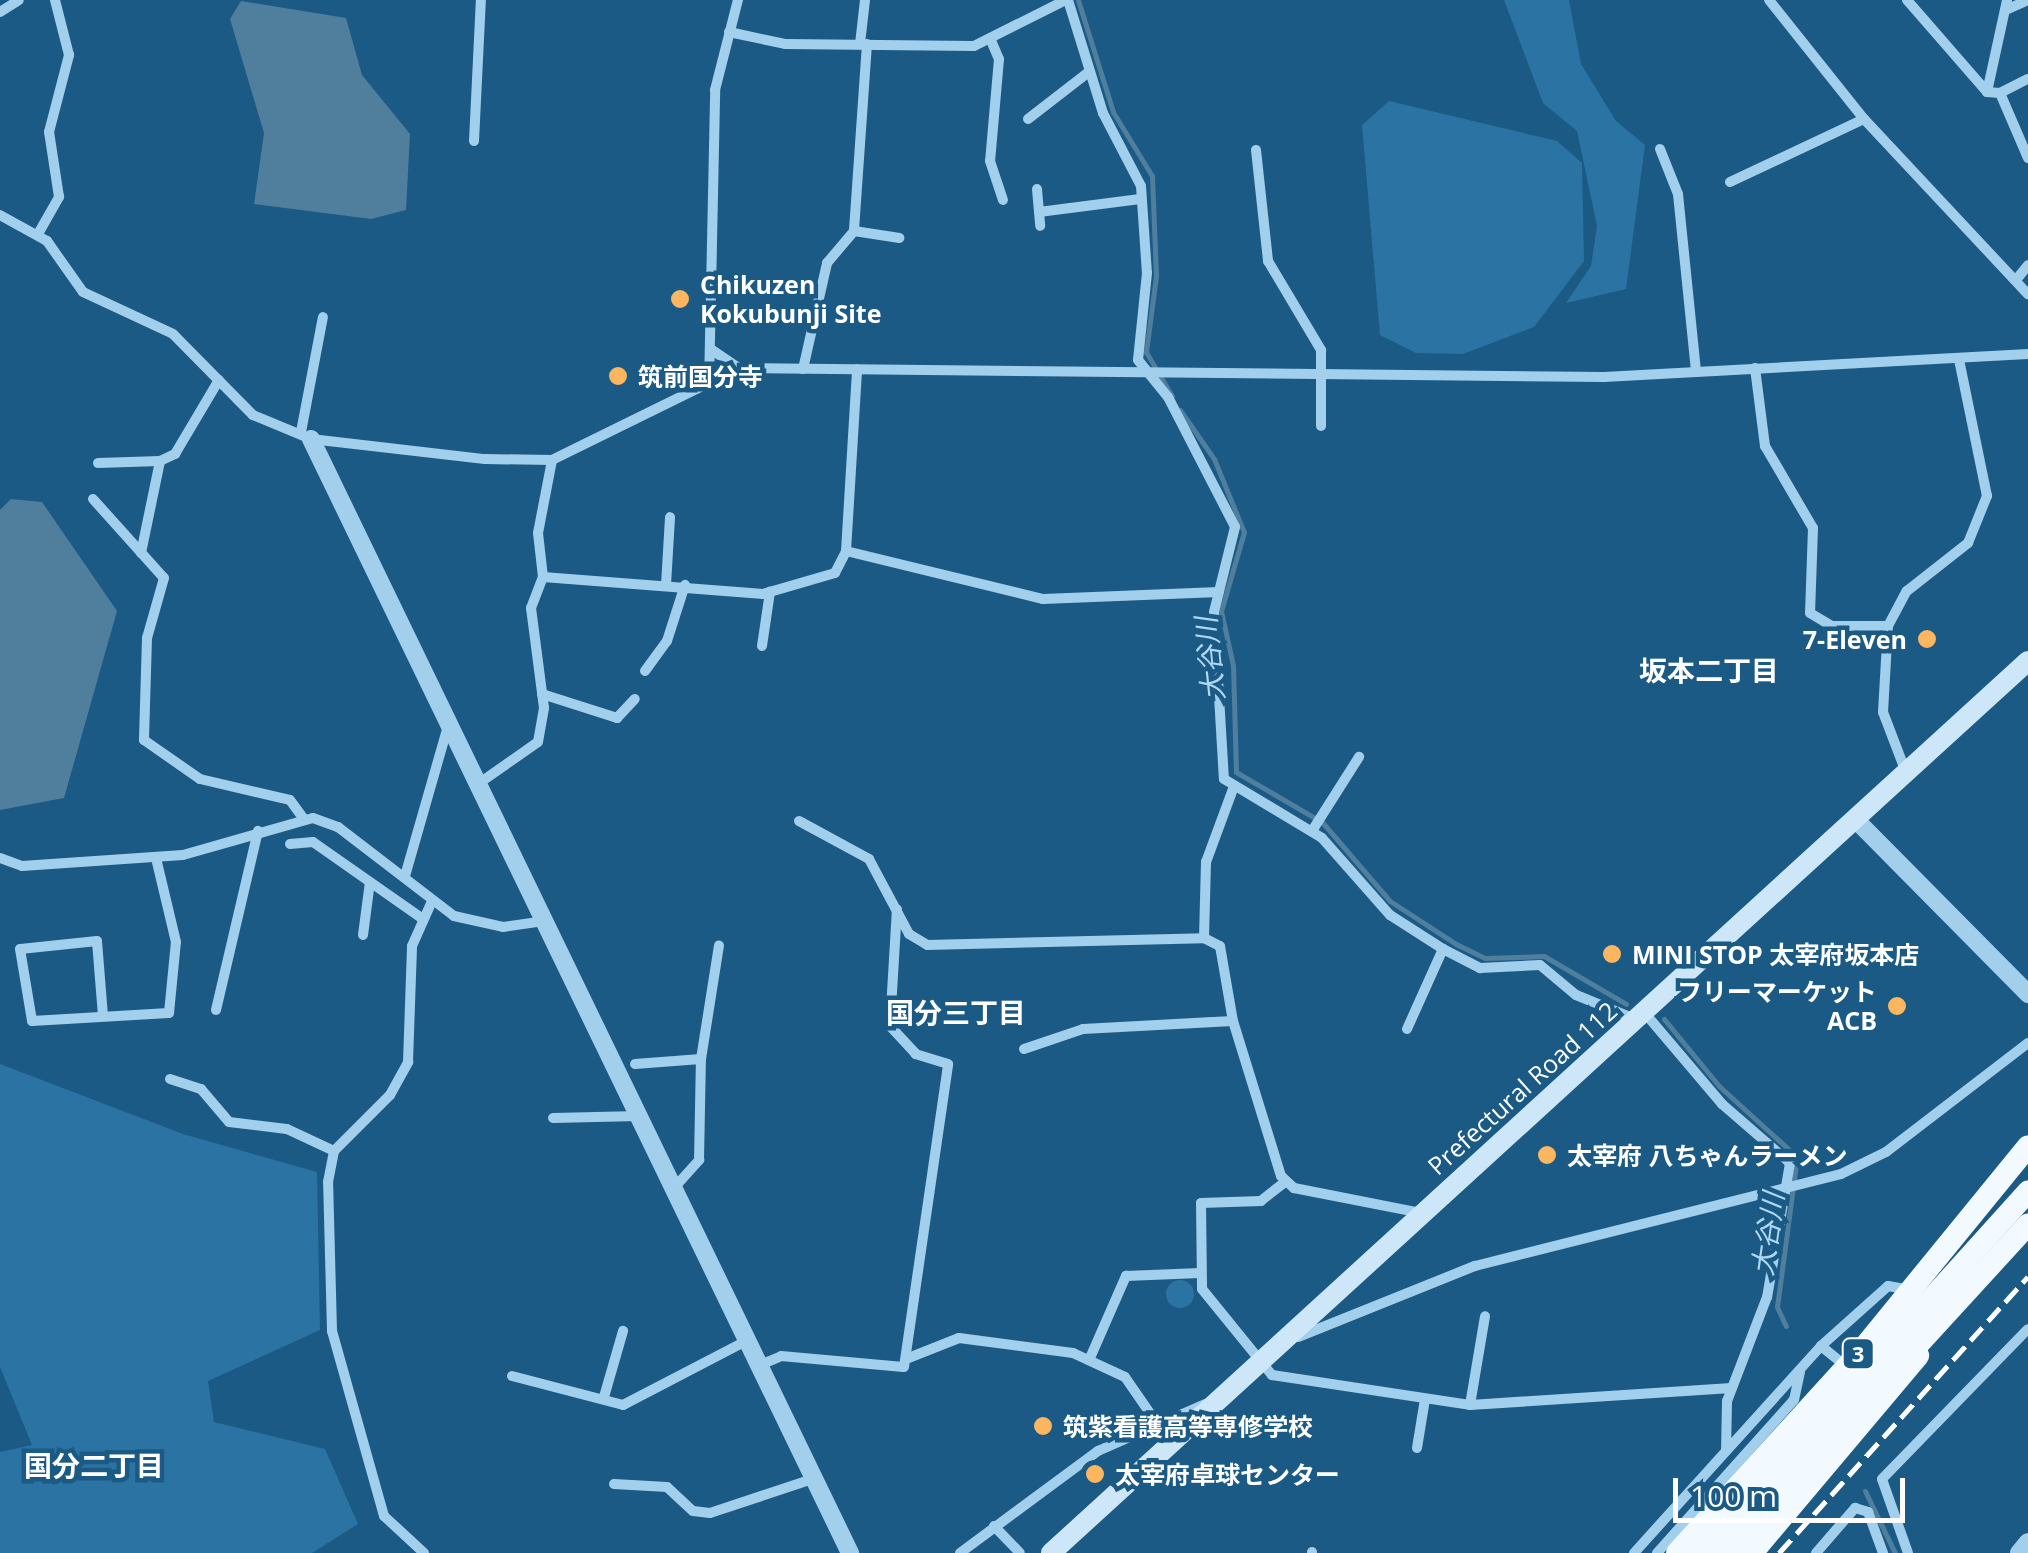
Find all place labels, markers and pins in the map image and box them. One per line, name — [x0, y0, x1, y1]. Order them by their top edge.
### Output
place label: Chikuzen Kokubunji Site — [700, 270, 881, 329]
marker: Chikuzen Kokubunji Site — [669, 288, 691, 310]
place label: 筑前国分寺 — [638, 361, 763, 391]
marker: 筑前国分寺 — [607, 365, 629, 387]
place label: 7-Eleven — [1803, 624, 1907, 654]
marker: 7-Eleven — [1916, 628, 1938, 650]
place label: MINI STOP 太宰府坂本店 — [1632, 939, 1919, 969]
marker: MINI STOP 太宰府坂本店 — [1601, 943, 1623, 965]
place label: フリーマーケット ACB — [1677, 977, 1877, 1036]
marker: フリーマーケット ACB — [1886, 995, 1908, 1017]
place label: 太宰府 八ちゃんラーメン — [1567, 1140, 1848, 1170]
marker: 太宰府 八ちゃんラーメン — [1536, 1144, 1558, 1166]
place label: 筑紫看護高等専修学校 — [1063, 1411, 1313, 1441]
marker: 筑紫看護高等専修学校 — [1032, 1415, 1054, 1437]
place label: 太宰府卓球センター — [1115, 1459, 1340, 1489]
marker: 太宰府卓球センター — [1084, 1463, 1106, 1485]

